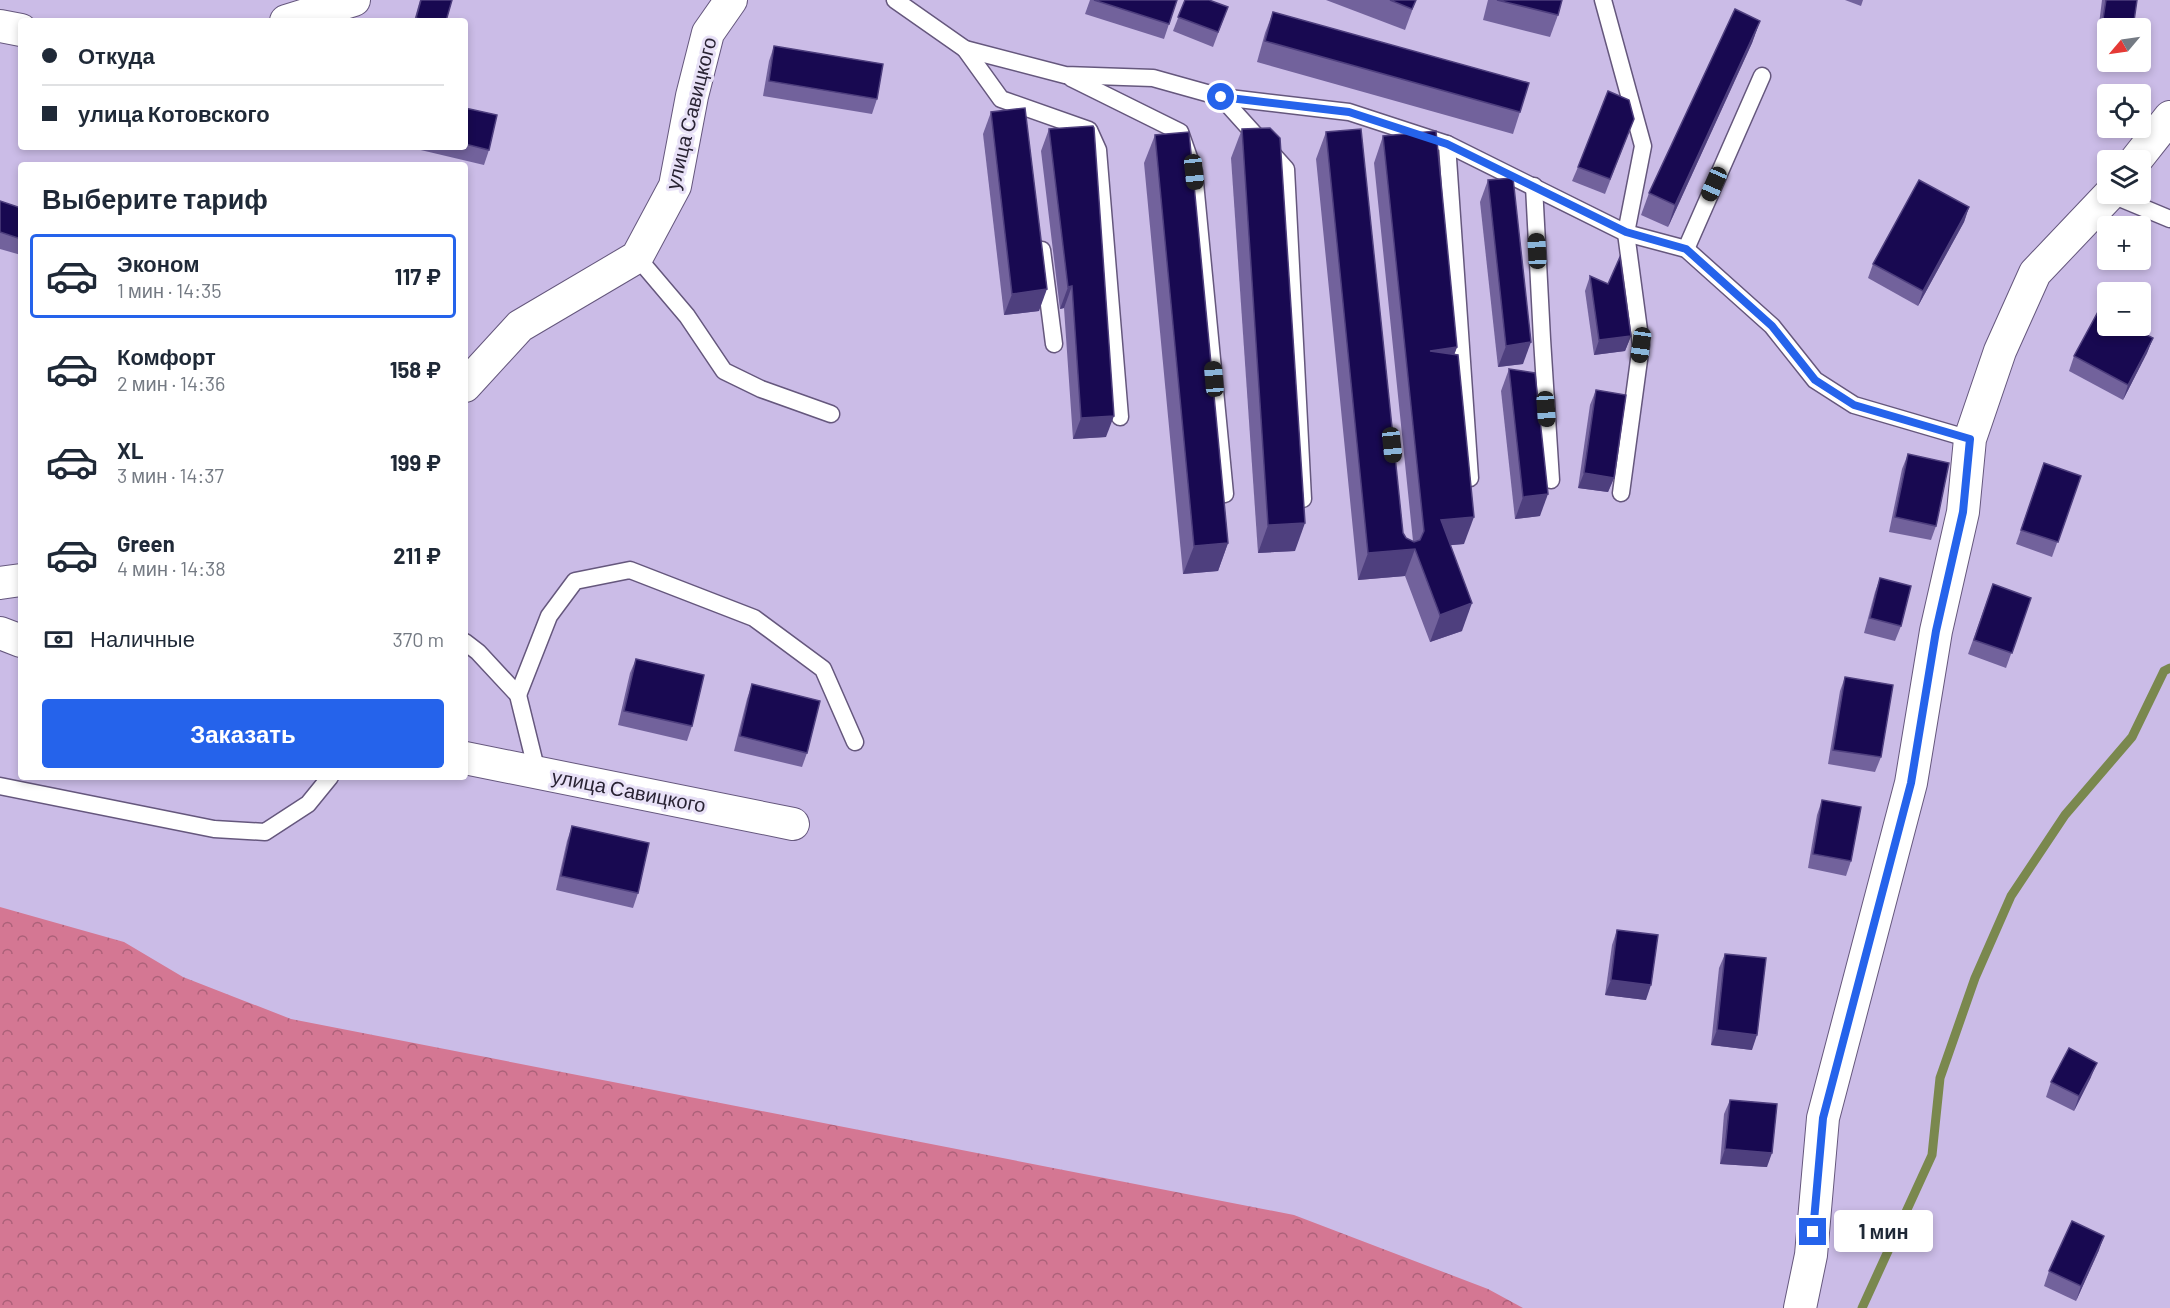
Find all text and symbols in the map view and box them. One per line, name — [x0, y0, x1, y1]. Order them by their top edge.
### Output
north arrow — [2097, 18, 2151, 72]
map controls — [2097, 18, 2151, 336]
street label: улица Савицкого — [659, 34, 721, 192]
text: Откуда — [78, 42, 155, 68]
route start — [1207, 83, 1234, 110]
button: locate — [2097, 84, 2151, 138]
text: улица Котовского — [78, 100, 270, 126]
button: layers — [2097, 150, 2151, 204]
car — [1183, 153, 1205, 191]
car — [1698, 164, 1730, 204]
text: Выберите тариф — [42, 182, 268, 214]
button: + — [2097, 216, 2151, 270]
car — [1527, 233, 1547, 269]
icon: car — [45, 249, 99, 303]
text: Эконом — [117, 250, 200, 276]
text: 117 ₽ — [395, 263, 441, 289]
text: 1 мин · 14:35 — [117, 278, 222, 302]
button: − — [2097, 282, 2151, 336]
car — [1630, 326, 1652, 364]
icon: car — [45, 342, 99, 396]
text: Комфорт — [117, 343, 216, 369]
text: 158 ₽ — [390, 356, 441, 382]
car — [1203, 360, 1225, 398]
text: 2 мин · 14:36 — [117, 371, 225, 395]
car — [1536, 390, 1556, 428]
car — [1381, 426, 1403, 464]
icon: car — [45, 435, 99, 489]
text: XL — [117, 437, 143, 463]
text: 199 ₽ — [390, 449, 441, 475]
text: 3 мин · 14:37 — [117, 463, 224, 487]
icon: car — [45, 528, 99, 582]
text: Green — [117, 530, 175, 556]
text: 211 ₽ — [393, 542, 441, 568]
text: 4 мин · 14:38 — [117, 556, 226, 580]
icon: cash — [42, 623, 75, 656]
text: Наличные — [90, 625, 195, 651]
text: 370 m — [392, 627, 444, 651]
button: Заказать — [42, 699, 444, 768]
street label: улица Савицкого — [550, 763, 708, 817]
callout: 1 мин — [1834, 1211, 1933, 1253]
route end — [1799, 1218, 1826, 1245]
text: 1 мин — [1858, 1219, 1909, 1243]

